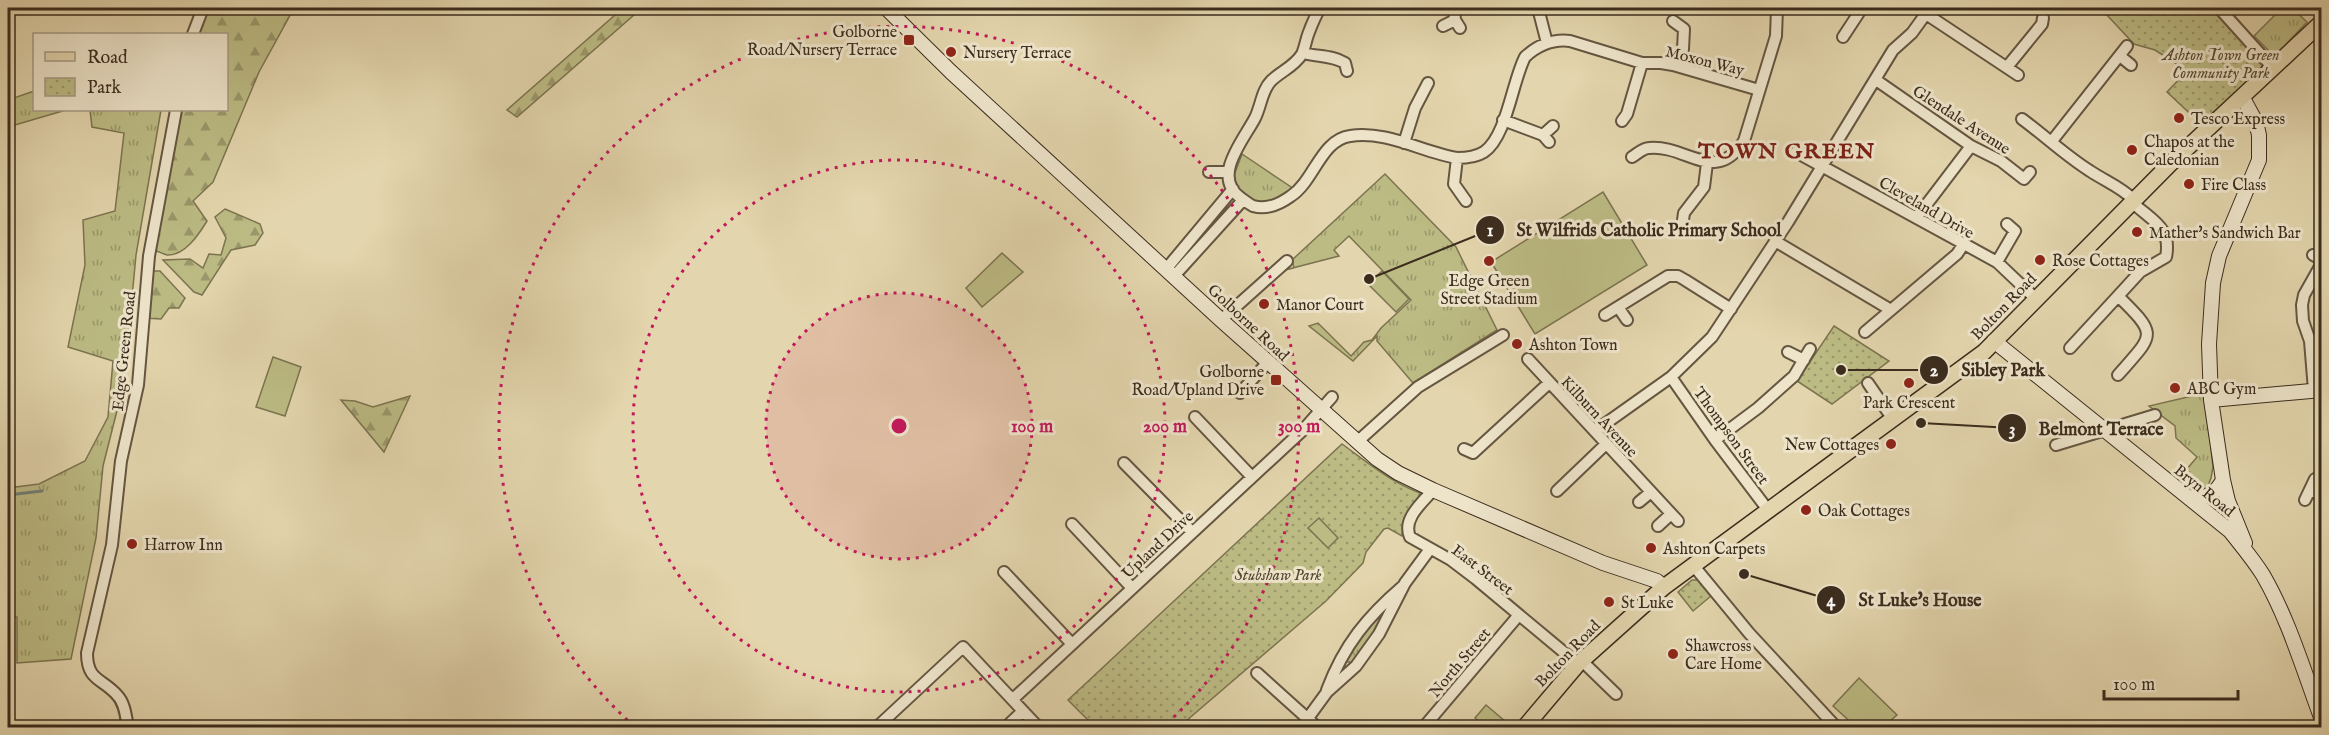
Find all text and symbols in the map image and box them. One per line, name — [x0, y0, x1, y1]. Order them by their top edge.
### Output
place label: Golborne Road/Nursery Terrace — [747, 23, 897, 61]
legend — [33, 33, 228, 111]
marker: Golborne Road/Nursery Terrace — [902, 33, 916, 47]
street label: Moxon Way — [1663, 43, 1746, 81]
place label: Nursery Terrace — [963, 44, 1071, 64]
marker: Nursery Terrace — [944, 45, 958, 59]
park label: Ashton Town Green Community Park — [2160, 46, 2280, 84]
text: Road — [87, 47, 128, 70]
text: Park — [87, 77, 122, 100]
street label: Glendale Avenue — [1908, 82, 2013, 160]
place label: Tesco Express — [2191, 110, 2286, 130]
marker: Tesco Express — [2172, 111, 2186, 125]
place label: Chapos at the Caledonian — [2144, 133, 2234, 171]
district label: TOWN GREEN — [1697, 138, 1876, 166]
marker: Chapos at the Caledonian — [2125, 143, 2139, 157]
street label: Cleveland Drive — [1875, 173, 1977, 244]
place label: Fire Class — [2201, 176, 2267, 196]
marker: Fire Class — [2182, 177, 2196, 191]
callout: St Wilfrids Catholic Primary School — [1475, 212, 1794, 248]
text: 1 — [1487, 220, 1494, 243]
text: St Wilfrids Catholic Primary School — [1517, 220, 1783, 243]
place label: Mather's Sandwich Bar — [2149, 224, 2301, 244]
marker: Mather's Sandwich Bar — [2130, 225, 2144, 239]
place label: Rose Cottages — [2052, 252, 2149, 272]
marker: Rose Cottages — [2033, 253, 2047, 267]
marker: Edge Green Street Stadium — [1482, 254, 1496, 268]
street label: Bolton Road — [1967, 269, 2042, 345]
place label: Edge Green Street Stadium — [1440, 272, 1538, 310]
street label: Golborne Road — [1203, 281, 1293, 367]
street label: Edge Green Road — [109, 290, 141, 412]
place label: Manor Court — [1276, 296, 1365, 316]
marker: Manor Court — [1257, 297, 1271, 311]
place label: Ashton Town — [1528, 336, 1618, 356]
marker: Ashton Town — [1510, 337, 1524, 351]
callout: Sibley Park — [1919, 352, 2056, 388]
text: 2 — [1930, 360, 1939, 383]
text: Sibley Park — [1961, 360, 2046, 383]
place label: Golborne Road/Upland Drive — [1132, 363, 1264, 401]
marker: Golborne Road/Upland Drive — [1269, 373, 1283, 387]
street label: Kilburn Avenue — [1556, 373, 1641, 462]
marker: Park Crescent — [1902, 376, 1916, 390]
place label: ABC Gym — [2186, 380, 2256, 400]
marker: ABC Gym — [2168, 381, 2182, 395]
street label: Thompson Street — [1688, 383, 1773, 489]
place label: Park Crescent — [1863, 394, 1956, 414]
callout: Belmont Terrace — [1997, 410, 2176, 446]
centre of rings — [889, 416, 909, 436]
text: 100 m — [1011, 416, 1053, 439]
text: 200 m — [1143, 416, 1187, 439]
text: 300 m — [1278, 416, 1320, 439]
text: 3 — [2009, 419, 2015, 442]
text: Belmont Terrace — [2038, 419, 2164, 442]
place label: New Cottages — [1785, 436, 1879, 456]
marker: New Cottages — [1884, 437, 1898, 451]
street label: Bryn Road — [2169, 461, 2239, 522]
place label: Oak Cottages — [1818, 502, 1910, 522]
marker: Oak Cottages — [1799, 503, 1813, 517]
street label: Upland Drive — [1118, 507, 1198, 584]
place label: Harrow Inn — [144, 536, 223, 556]
marker: Harrow Inn — [125, 537, 139, 551]
place label: Ashton Carpets — [1662, 540, 1766, 560]
street label: East Street — [1447, 541, 1517, 601]
marker: Ashton Carpets — [1644, 541, 1658, 555]
park label: Stubshaw Park — [1234, 566, 1322, 586]
callout: St Luke's House — [1816, 582, 1993, 618]
text: 4 — [1827, 590, 1837, 613]
text: St Luke's House — [1858, 590, 1982, 613]
place label: St Luke — [1621, 594, 1674, 614]
marker: St Luke — [1602, 595, 1616, 609]
street label: Bolton Road — [1531, 616, 1606, 692]
street label: North Street — [1426, 624, 1496, 702]
place label: Shawcross Care Home — [1685, 637, 1762, 675]
marker: Shawcross Care Home — [1666, 647, 1680, 661]
scale bar — [2104, 663, 2238, 701]
text: 100 m — [2113, 674, 2155, 697]

